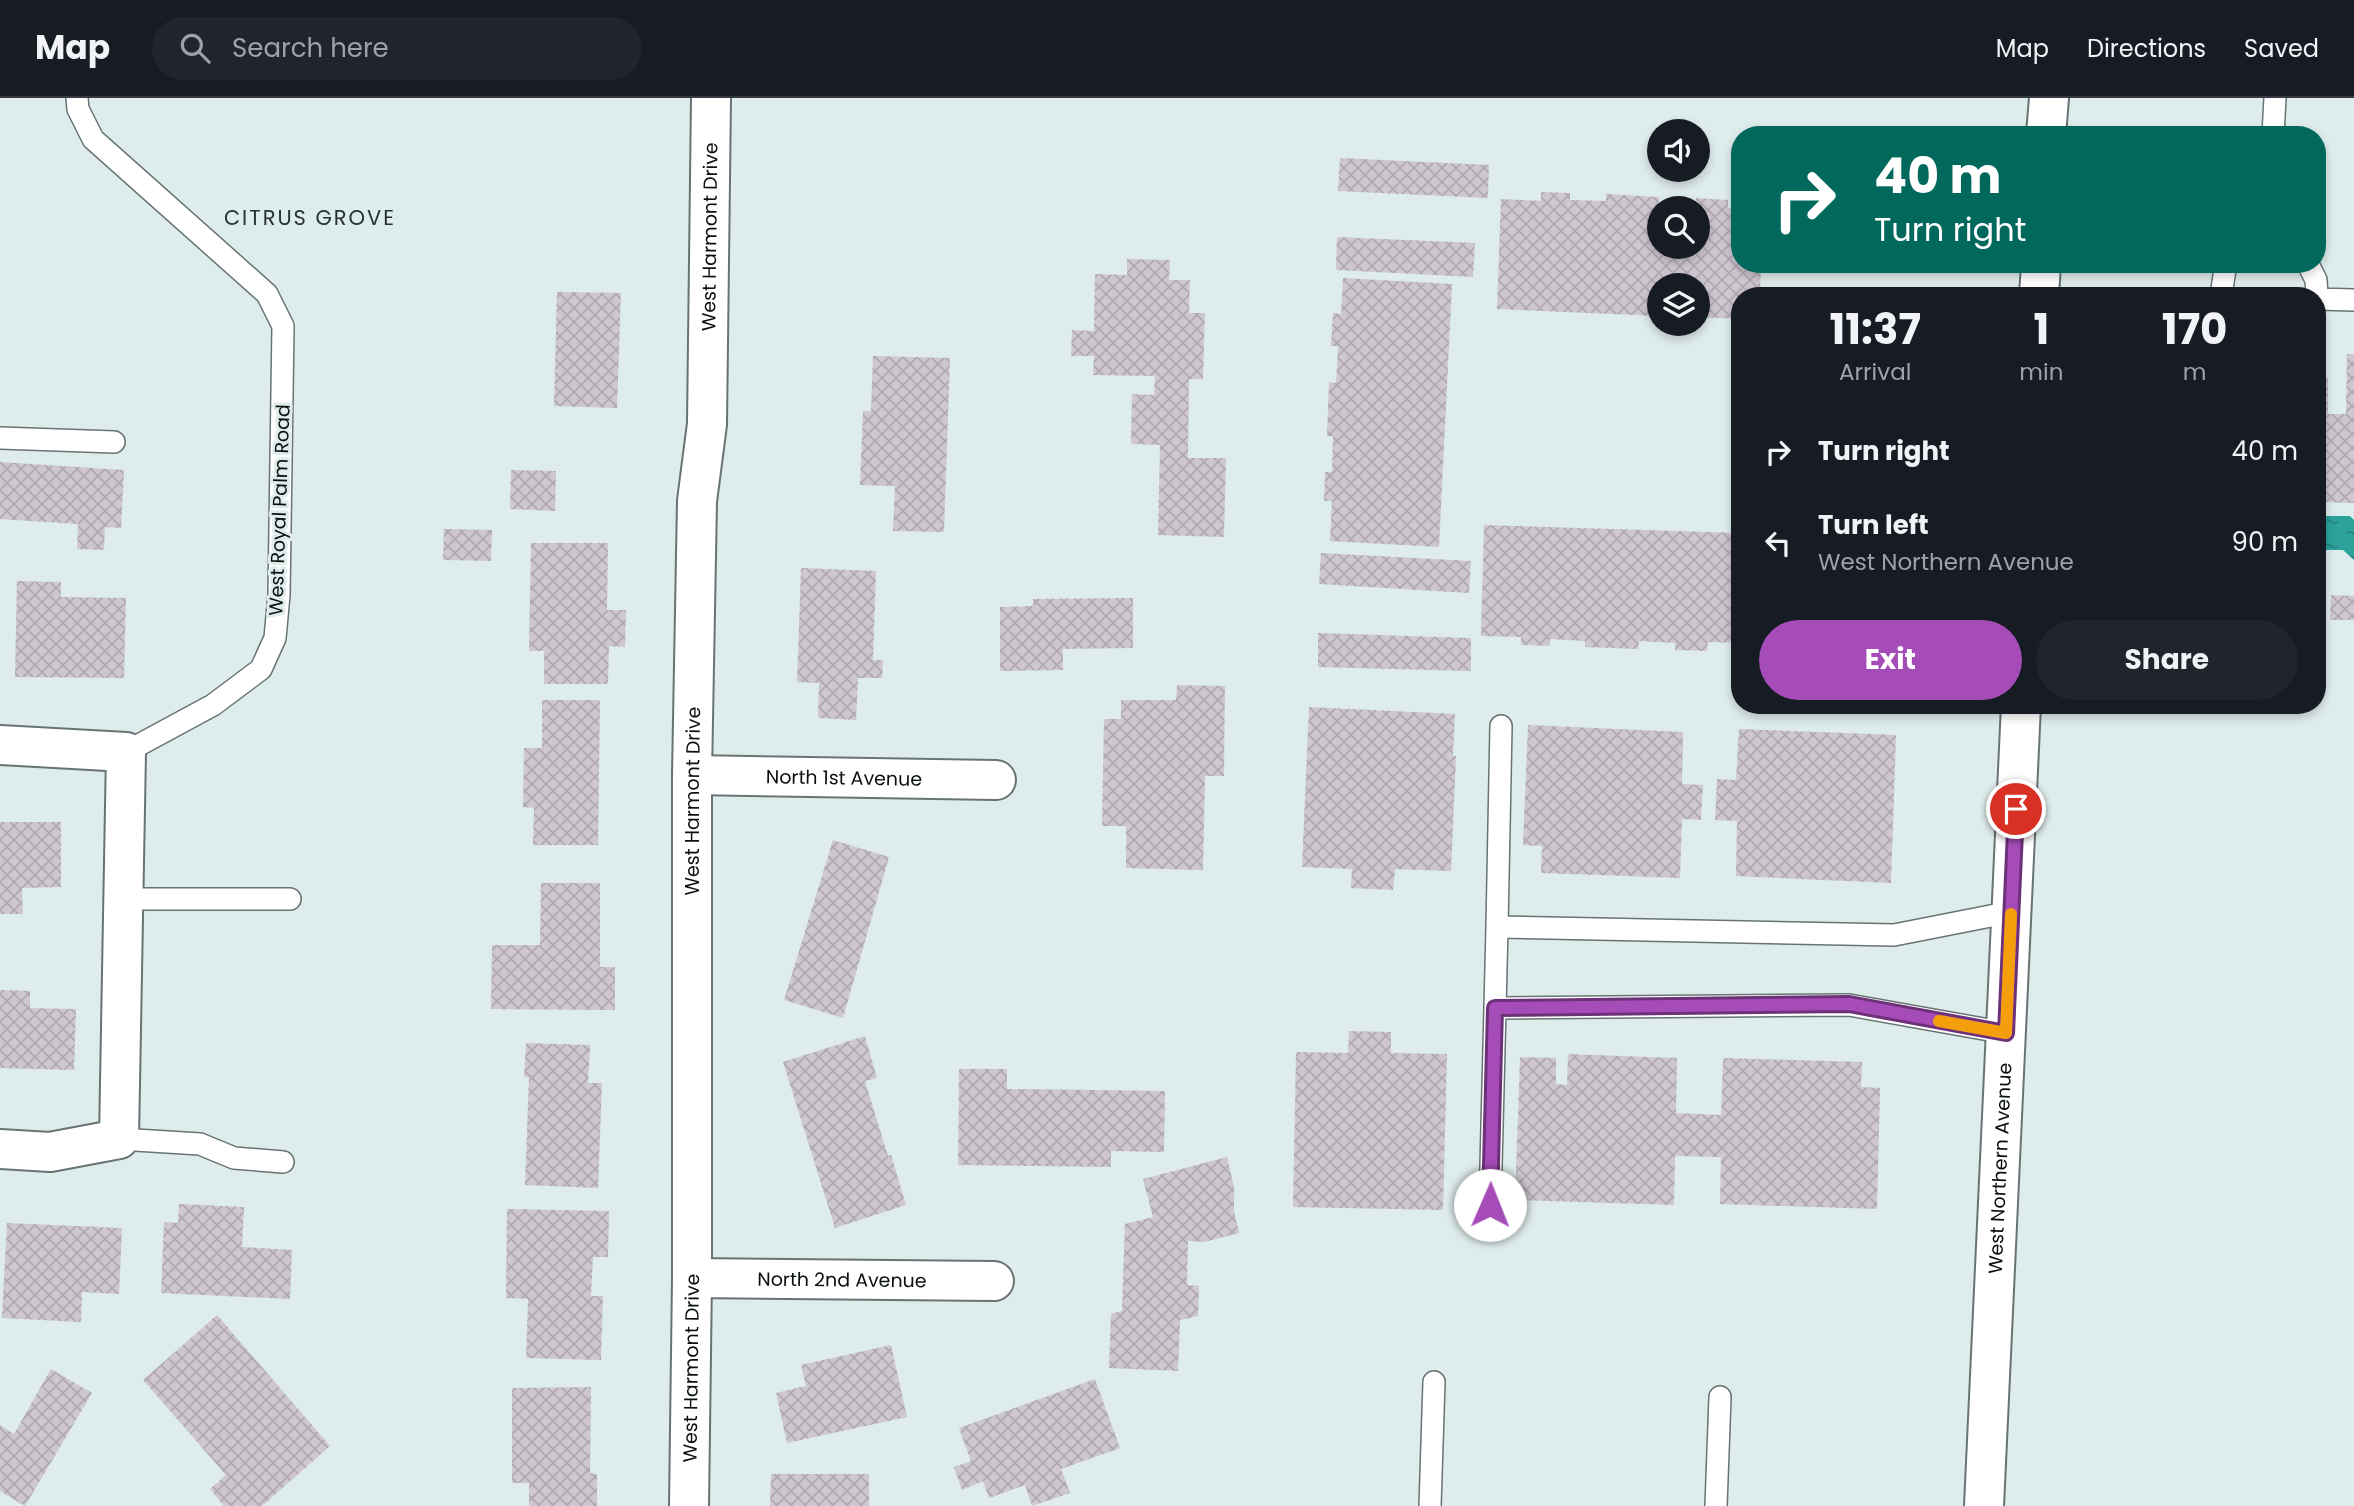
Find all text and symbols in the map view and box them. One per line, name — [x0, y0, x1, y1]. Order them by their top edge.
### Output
search box — [152, 17, 642, 80]
text: Map — [35, 24, 110, 71]
icon: search — [176, 29, 214, 67]
text: Search here — [232, 30, 389, 66]
text: Map — [1996, 32, 2049, 65]
text: Directions — [2087, 32, 2206, 65]
text: Saved — [2244, 32, 2319, 65]
map controls — [1647, 119, 1710, 336]
button: sound — [1647, 119, 1710, 182]
street label: West Harmont Drive — [695, 142, 724, 331]
text: 40 m — [1874, 142, 2001, 210]
icon: right — [1759, 154, 1850, 245]
button: search — [1647, 196, 1710, 259]
district label: CITRUS GROVE — [224, 203, 396, 232]
text: Turn right — [1874, 207, 2026, 252]
button: layers — [1647, 273, 1710, 336]
text: 11:37 — [1829, 300, 1921, 359]
text: 1 — [2033, 300, 2049, 359]
text: 170 — [2162, 300, 2228, 359]
text: Arrival — [1839, 356, 1911, 388]
text: min — [2019, 356, 2063, 388]
text: m — [2183, 356, 2207, 388]
street label: West Royal Palm Road — [262, 404, 297, 616]
icon: right — [1759, 433, 1797, 471]
text: Turn right — [1818, 433, 1950, 469]
text: 40 m — [2232, 433, 2298, 469]
text: Turn left — [1818, 507, 1929, 543]
icon: left — [1759, 524, 1797, 562]
text: 90 m — [2232, 524, 2298, 560]
text: West Northern Avenue — [1818, 546, 2074, 578]
button: Exit — [1759, 620, 2022, 700]
button: Share — [2036, 620, 2298, 700]
street label: West Harmont Drive — [679, 706, 707, 895]
street label: North 1st Avenue — [766, 763, 922, 793]
pin — [1986, 779, 2046, 839]
icon: arrive — [1997, 790, 2035, 828]
street label: West Northern Avenue — [1982, 1062, 2018, 1275]
position arrow — [1453, 1168, 1527, 1242]
street label: North 2nd Avenue — [757, 1266, 927, 1294]
street label: West Harmont Drive — [677, 1273, 706, 1463]

